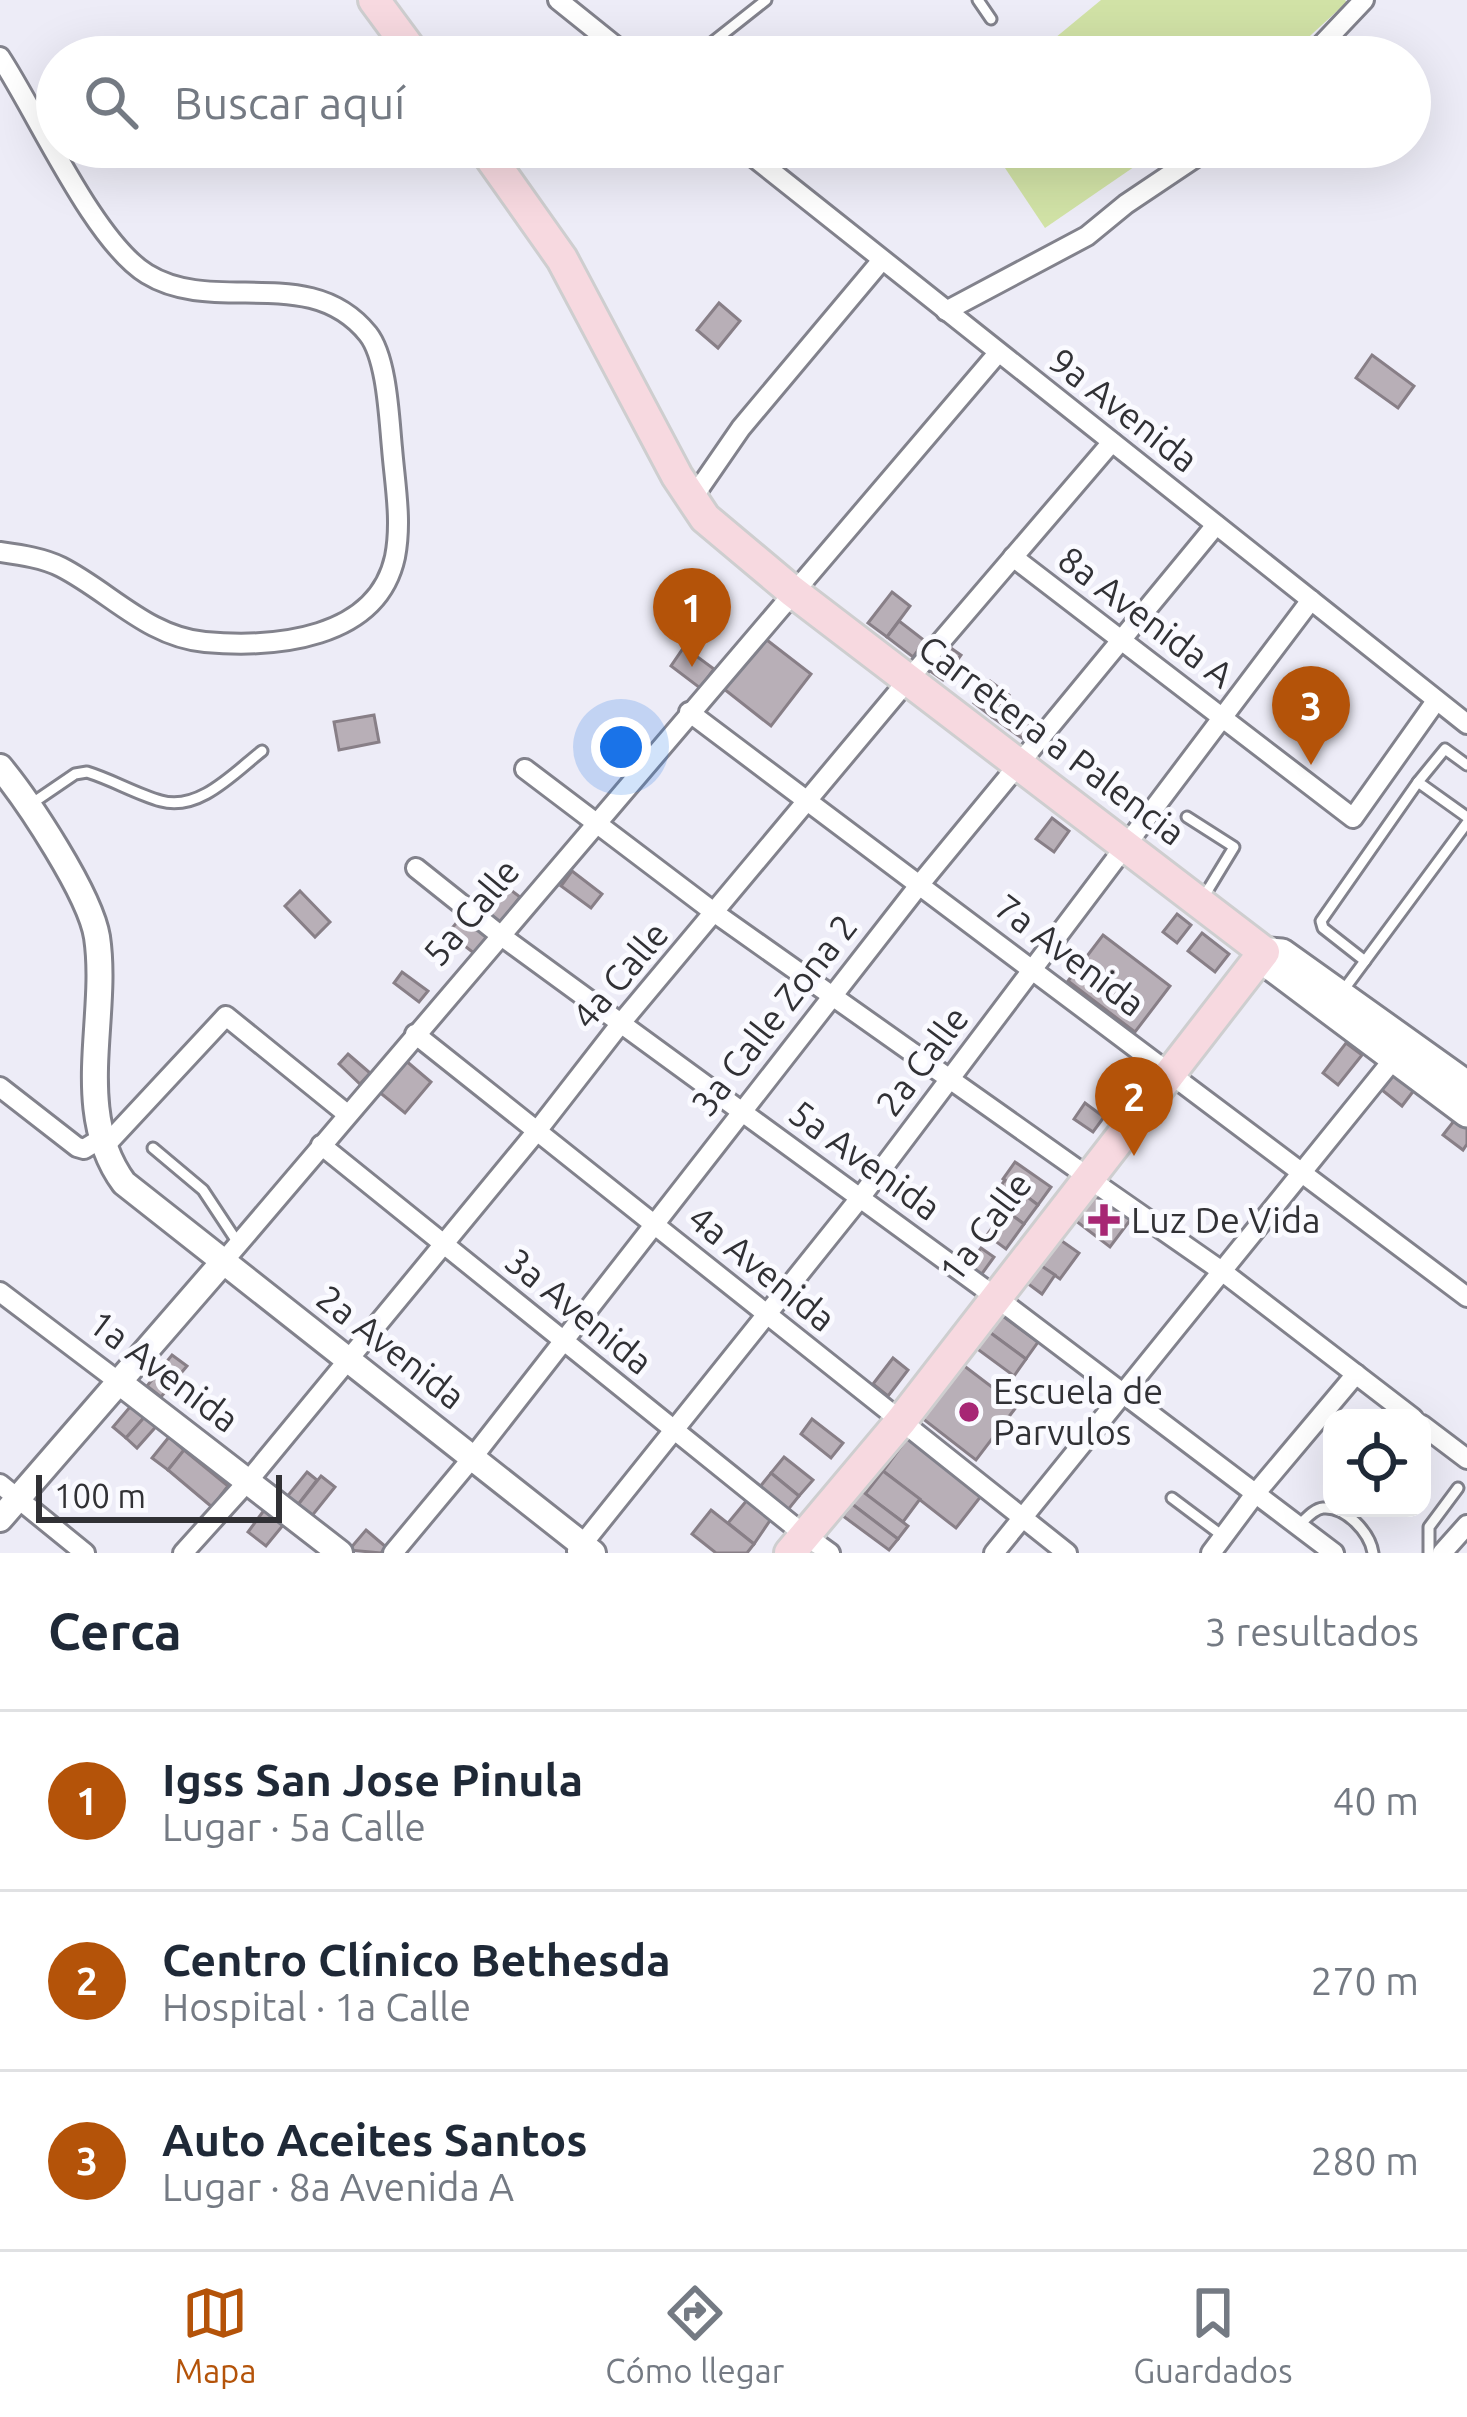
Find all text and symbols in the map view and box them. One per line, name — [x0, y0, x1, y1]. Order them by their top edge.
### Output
search box — [36, 36, 1431, 168]
icon: search — [78, 69, 144, 135]
text: Buscar aquí — [174, 77, 405, 128]
street label: 9a Avenida — [1042, 339, 1206, 480]
street label: 8a Avenida A — [1051, 538, 1242, 696]
pin: 1 — [653, 568, 731, 667]
street label: Carretera a Palencia — [911, 626, 1193, 853]
pin: 3 — [1272, 666, 1350, 765]
your location — [591, 717, 651, 777]
street label: 5a Calle — [414, 850, 527, 973]
street label: 7a Avenida — [988, 885, 1153, 1024]
street label: 3a Calle Zona 2 — [683, 906, 865, 1123]
street label: 4a Calle — [563, 913, 676, 1036]
street label: 2a Calle — [867, 998, 976, 1124]
pin: 2 — [1095, 1057, 1173, 1156]
street label: 5a Avenida — [782, 1091, 949, 1228]
street label: 1a Calle — [930, 1164, 1039, 1290]
street label: 4a Avenida — [681, 1196, 844, 1339]
place label: Luz De Vida — [1131, 1199, 1321, 1240]
marker: Luz De Vida — [1088, 1204, 1120, 1236]
street label: 3a Avenida — [498, 1239, 661, 1382]
street label: 2a Avenida — [309, 1276, 473, 1417]
street label: 1a Avenida — [82, 1301, 247, 1440]
place label: Escuela de Parvulos — [993, 1370, 1163, 1452]
marker: Escuela de Parvulos — [956, 1399, 982, 1425]
map controls — [1323, 1409, 1431, 1517]
button: locate — [1323, 1409, 1431, 1517]
scale bar — [36, 1469, 282, 1522]
text: 100 m — [54, 1477, 146, 1514]
text: Cerca — [48, 1602, 182, 1660]
text: 3 resultados — [1205, 1610, 1419, 1653]
text: Igss San Jose Pinula — [162, 1754, 583, 1805]
text: 1 — [76, 1779, 98, 1822]
text: 40 m — [1332, 1779, 1419, 1822]
text: Lugar · 5a Calle — [162, 1805, 426, 1848]
text: Centro Clínico Bethesda — [162, 1934, 671, 1985]
text: 2 — [76, 1959, 98, 2002]
text: 270 m — [1310, 1959, 1419, 2002]
text: Hospital · 1a Calle — [162, 1985, 471, 2028]
text: Auto Aceites Santos — [162, 2114, 588, 2165]
text: 3 — [76, 2139, 98, 2182]
text: 280 m — [1310, 2139, 1419, 2182]
text: Lugar · 8a Avenida A — [162, 2165, 514, 2208]
tab: Mapa — [174, 2280, 256, 2389]
tab: Cómo llegar — [605, 2280, 784, 2389]
tab: Guardados — [1133, 2280, 1292, 2389]

